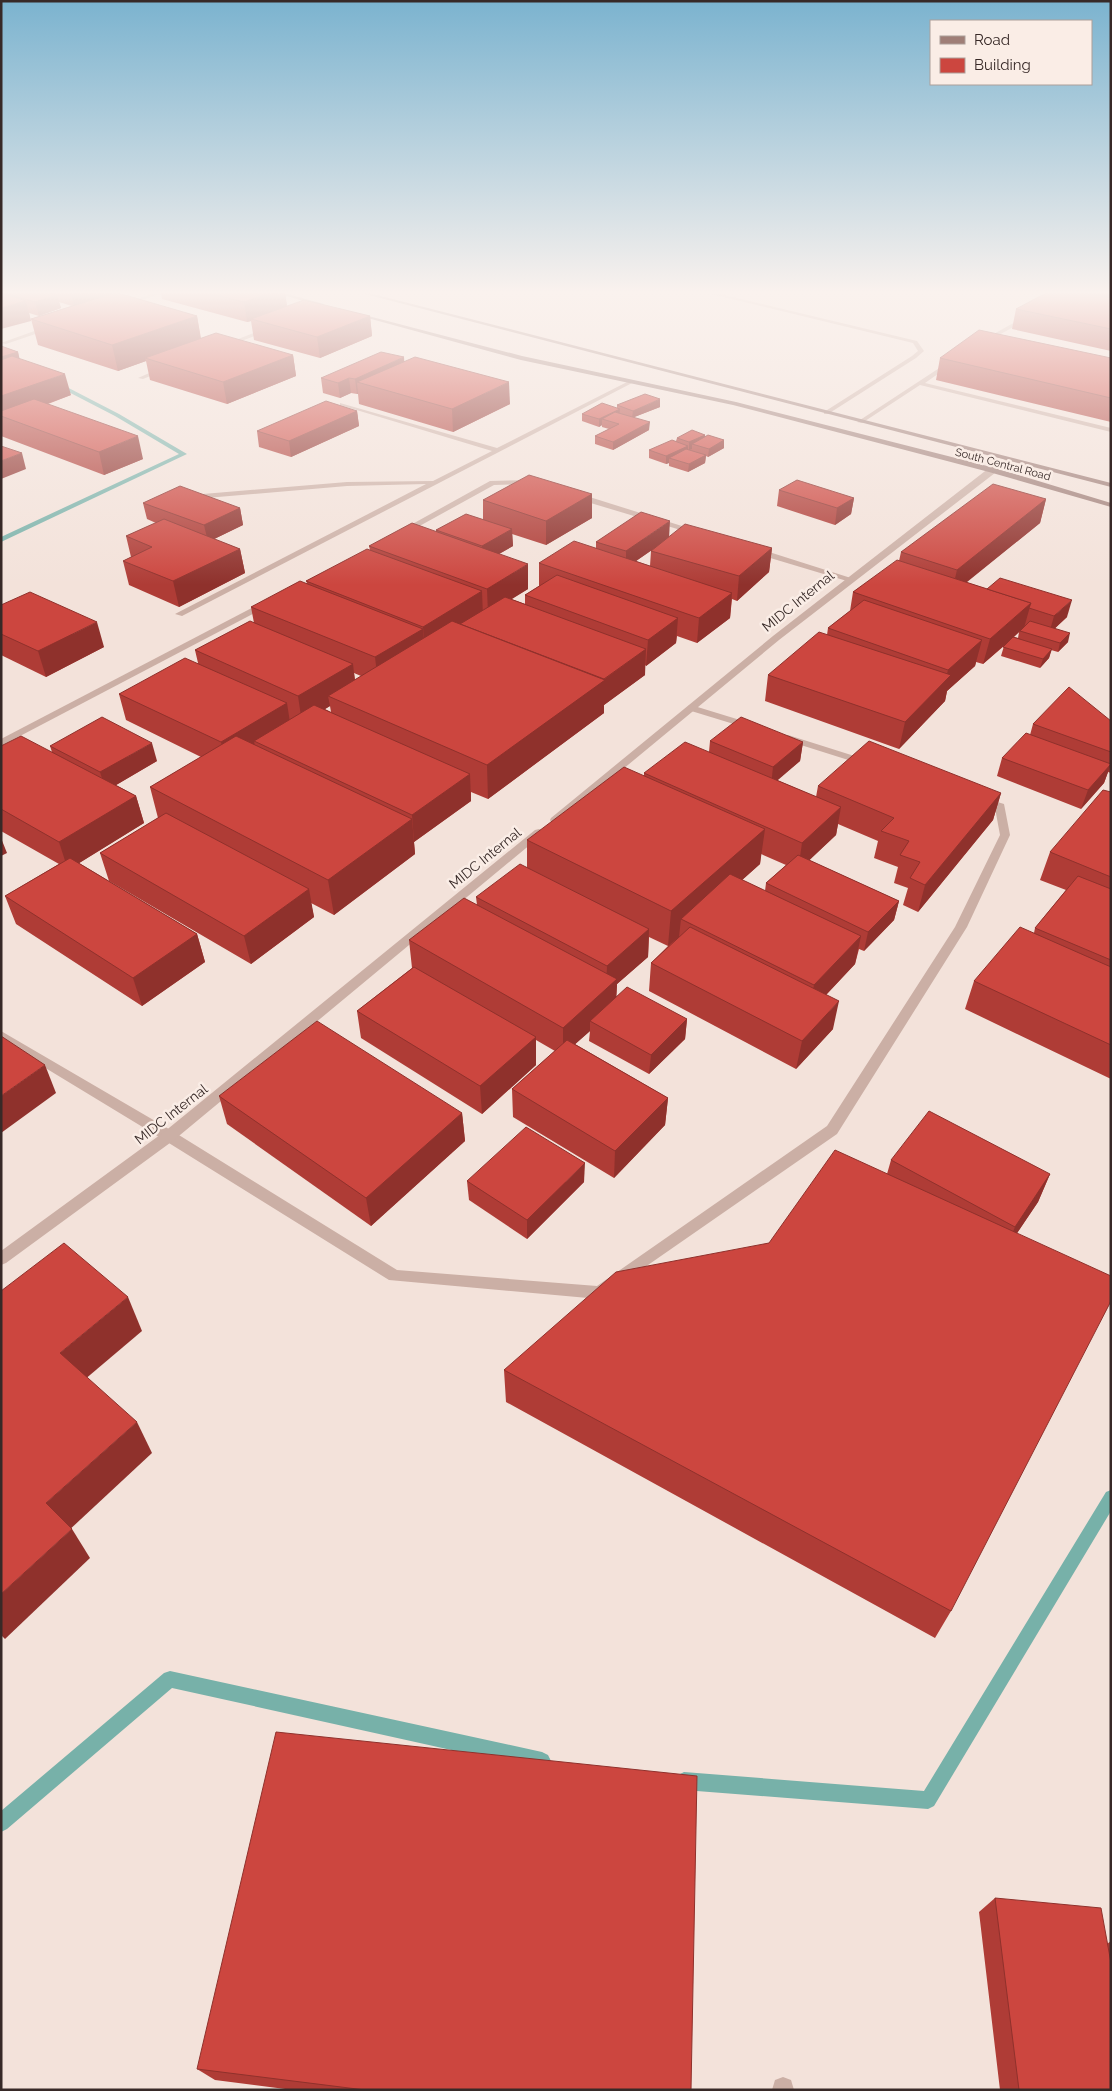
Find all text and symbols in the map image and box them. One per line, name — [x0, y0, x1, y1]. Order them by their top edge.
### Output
legend — [930, 20, 1092, 85]
text: Road — [974, 31, 1010, 49]
text: Building — [974, 56, 1031, 74]
street label: South Central Road — [954, 445, 1052, 484]
street label: MIDC Internal — [759, 567, 837, 635]
street label: MIDC Internal — [446, 824, 524, 892]
street label: MIDC Internal — [131, 1081, 211, 1147]

